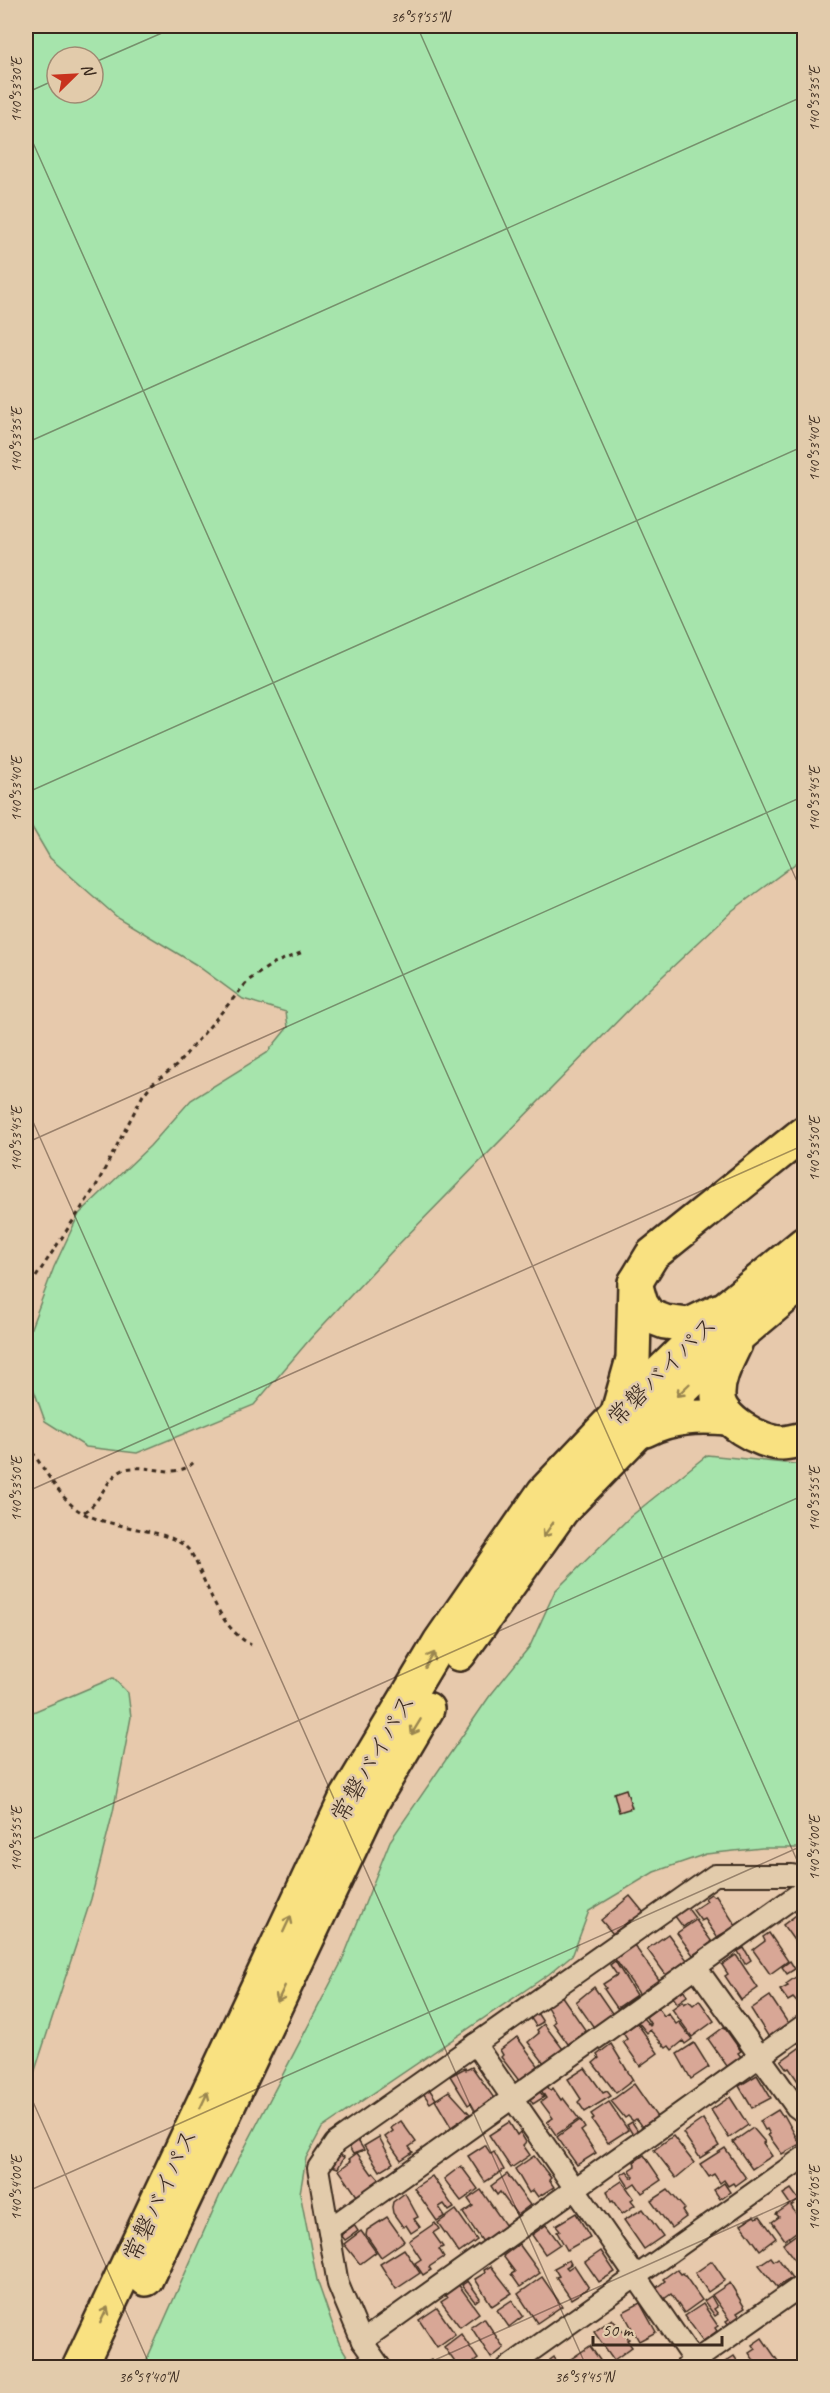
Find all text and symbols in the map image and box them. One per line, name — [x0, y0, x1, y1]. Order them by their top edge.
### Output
text: 36°59'55"N — [390, 8, 453, 27]
north arrow — [45, 45, 105, 105]
text: 140°53'30"E — [7, 56, 26, 122]
text: N — [77, 61, 100, 81]
text: 140°53'35"E — [805, 65, 824, 131]
text: 140°53'35"E — [7, 406, 26, 472]
text: 140°53'40"E — [805, 415, 824, 481]
text: 140°53'40"E — [7, 755, 26, 821]
text: 140°53'45"E — [805, 765, 824, 831]
text: 140°53'45"E — [7, 1105, 26, 1171]
text: 140°53'50"E — [805, 1115, 824, 1181]
street label: 常磐バイパス — [601, 1310, 723, 1432]
one-way arrow — [675, 1382, 690, 1397]
text: 140°53'50"E — [7, 1455, 26, 1521]
text: 140°53'55"E — [805, 1465, 824, 1531]
one-way arrow — [542, 1521, 554, 1538]
one-way arrow — [424, 1652, 436, 1669]
street label: 常磐バイパス — [324, 1688, 422, 1828]
one-way arrow — [410, 1718, 422, 1735]
text: 140°53'55"E — [7, 1805, 26, 1871]
text: 140°54'00"E — [805, 1814, 824, 1880]
one-way arrow — [282, 1915, 294, 1933]
one-way arrow — [274, 1985, 286, 2003]
one-way arrow — [199, 2092, 211, 2110]
street label: 常磐バイパス — [116, 2124, 204, 2266]
text: 140°54'00"E — [7, 2154, 26, 2220]
text: 140°54'05"E — [805, 2164, 824, 2230]
one-way arrow — [98, 2306, 110, 2324]
scale bar — [593, 2309, 722, 2347]
text: 50 m — [602, 2319, 635, 2341]
text: 36°59'40"N — [118, 2368, 181, 2387]
text: 36°59'45"N — [554, 2368, 617, 2387]

